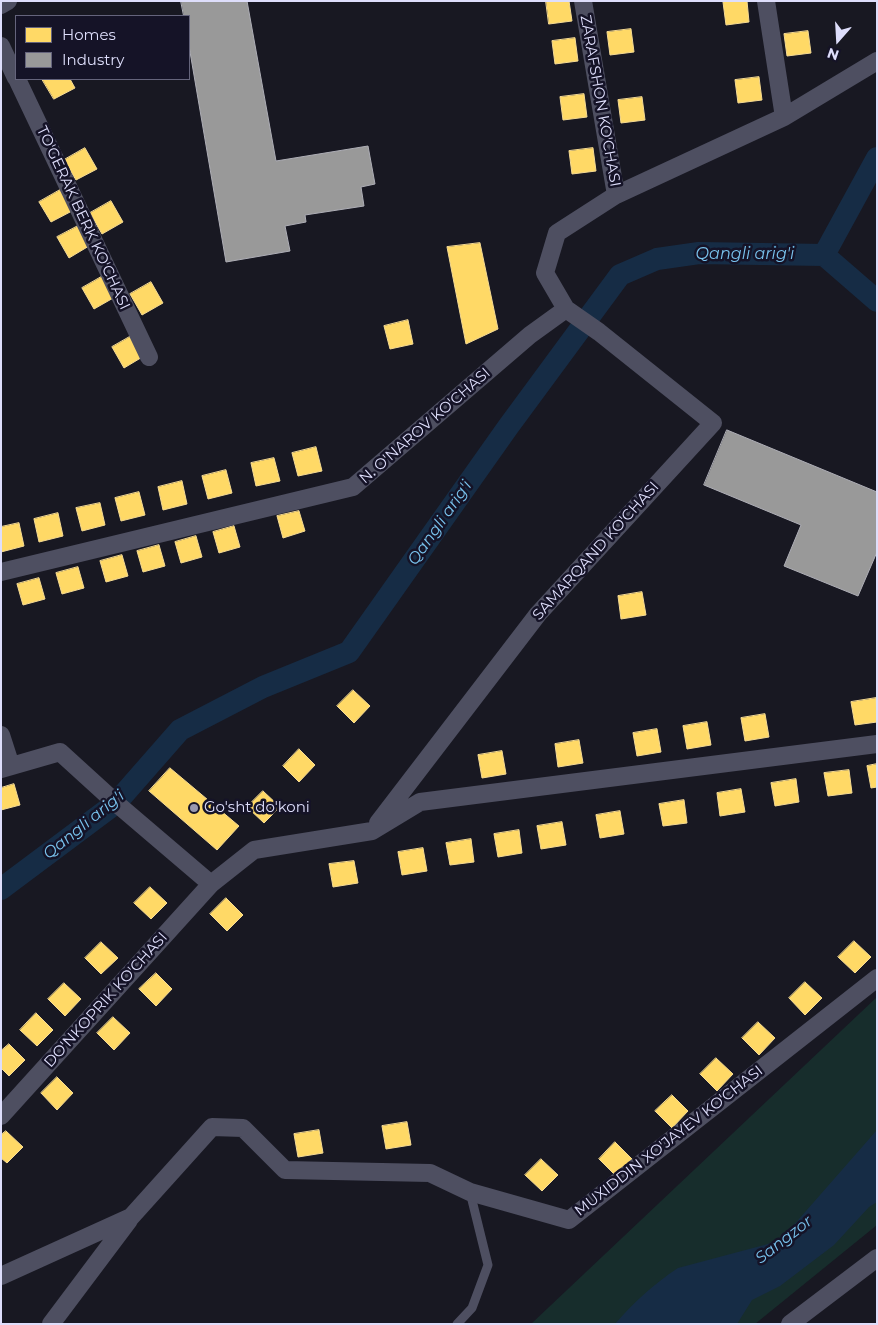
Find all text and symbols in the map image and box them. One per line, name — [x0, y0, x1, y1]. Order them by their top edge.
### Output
street label: ZARAFSHON KO'CHASI — [576, 14, 624, 188]
legend — [15, 15, 190, 80]
north arrow — [813, 15, 863, 65]
text: Homes — [62, 25, 116, 44]
text: N — [825, 44, 841, 65]
text: Industry — [62, 50, 124, 69]
street label: TO'GERAK BERK KO'CHASI — [32, 123, 134, 313]
water label: Qangli arig'i — [696, 244, 794, 264]
street label: N. O'NAROV KO'CHASI — [356, 364, 494, 488]
water label: Qangli arig'i — [404, 477, 476, 569]
street label: SAMARQAND KO'CHASI — [529, 478, 663, 624]
water label: Qangli arig'i — [40, 786, 128, 864]
place label: Go'sht do'koni — [204, 799, 310, 817]
marker: Go'sht do'koni — [188, 802, 200, 814]
street label: DO'NKOPRIK KO'CHASI — [41, 929, 171, 1071]
street label: MUXIDDIN XO'JAYEV KO'CHASI — [571, 1062, 767, 1220]
water label: Sangzor — [752, 1212, 816, 1268]

